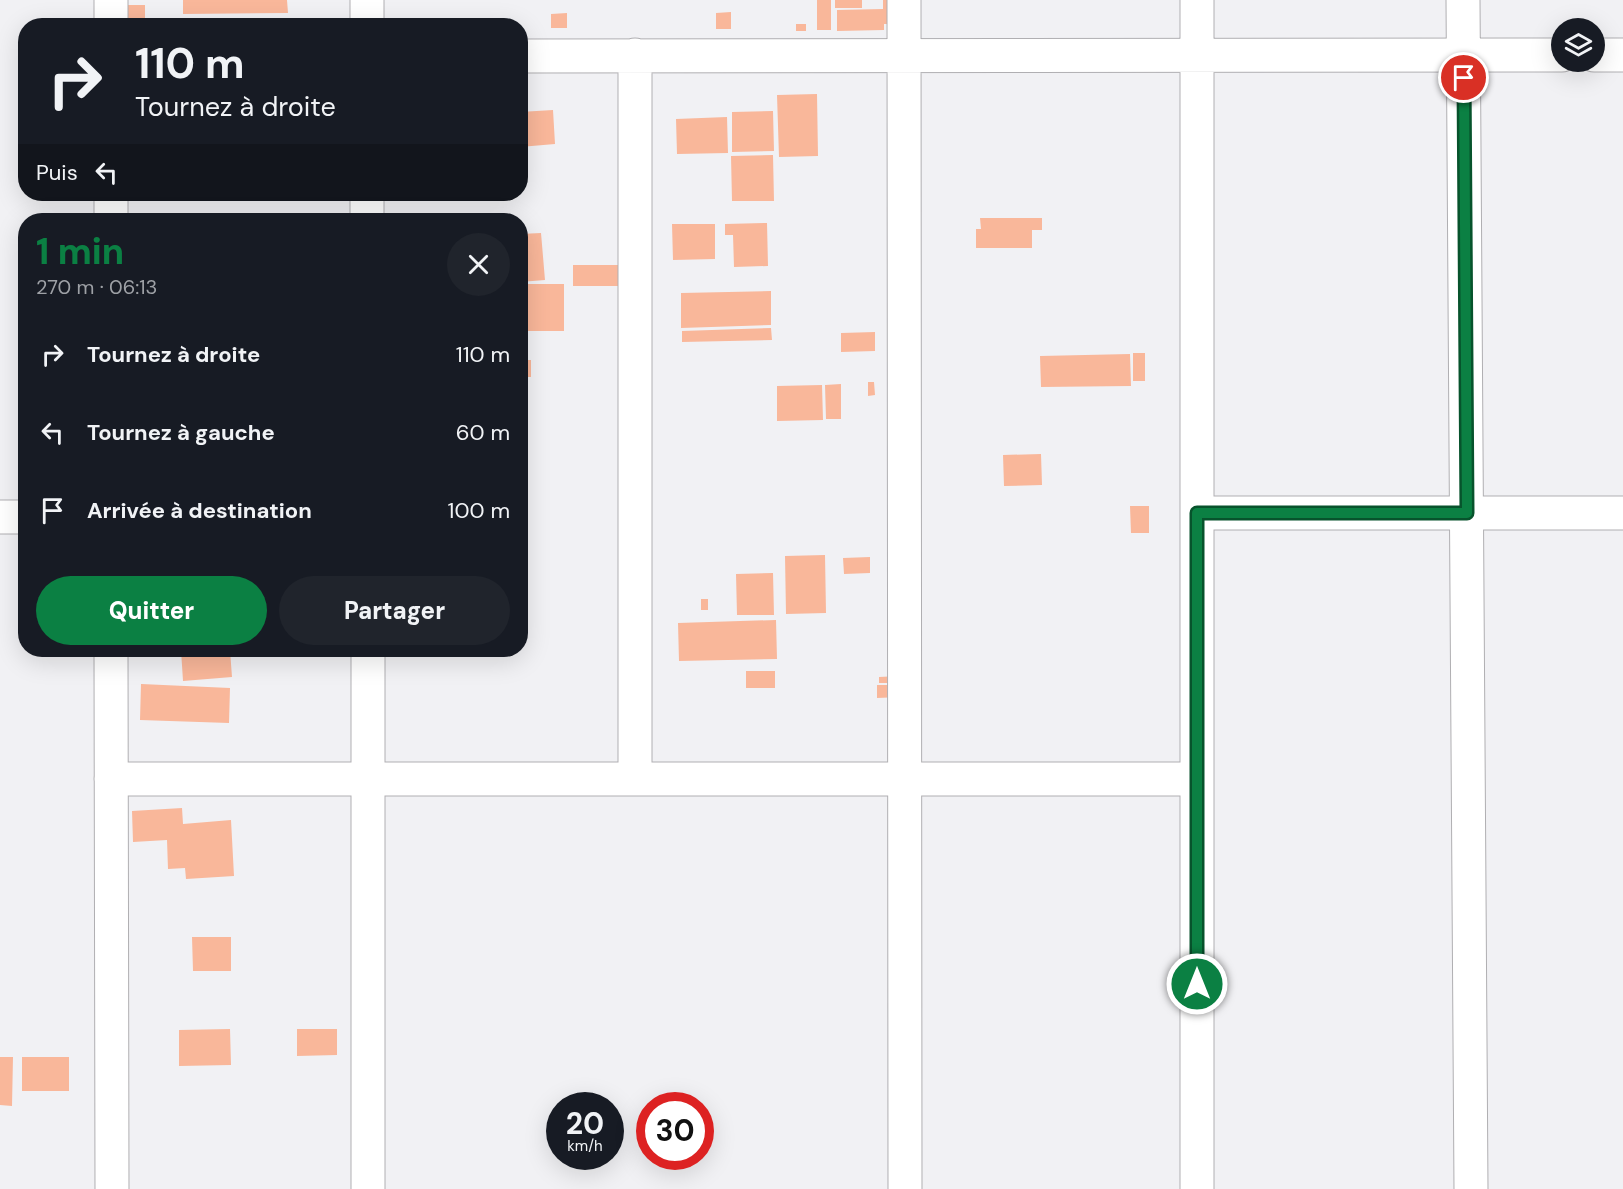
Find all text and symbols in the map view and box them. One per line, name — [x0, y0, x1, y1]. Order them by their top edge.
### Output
map controls — [1551, 18, 1605, 72]
button: layers — [1551, 18, 1605, 72]
text: 110 m — [135, 36, 245, 91]
icon: right — [36, 42, 114, 120]
pin — [1438, 52, 1489, 103]
icon: arrive — [1447, 61, 1480, 94]
text: Tournez à droite — [135, 89, 336, 124]
icon: left — [90, 156, 123, 189]
text: Puis — [36, 158, 78, 187]
text: 1 min — [36, 228, 124, 275]
button: close — [447, 233, 510, 296]
text: 270 m · 06:13 — [36, 274, 157, 300]
icon: right — [36, 338, 69, 371]
text: Tournez à droite — [87, 340, 260, 369]
text: 110 m — [456, 340, 510, 369]
icon: left — [36, 416, 69, 449]
text: Tournez à gauche — [87, 418, 275, 447]
text: 60 m — [456, 418, 510, 447]
icon: arrive — [36, 494, 69, 527]
text: Arrivée à destination — [87, 496, 312, 525]
text: 100 m — [448, 496, 510, 525]
button: Quitter — [36, 576, 267, 645]
button: Partager — [279, 576, 510, 645]
position arrow — [1165, 952, 1229, 1016]
speed limit sign: 30 — [636, 1092, 714, 1170]
text: 20 — [566, 1104, 604, 1143]
text: km/h — [567, 1136, 603, 1156]

